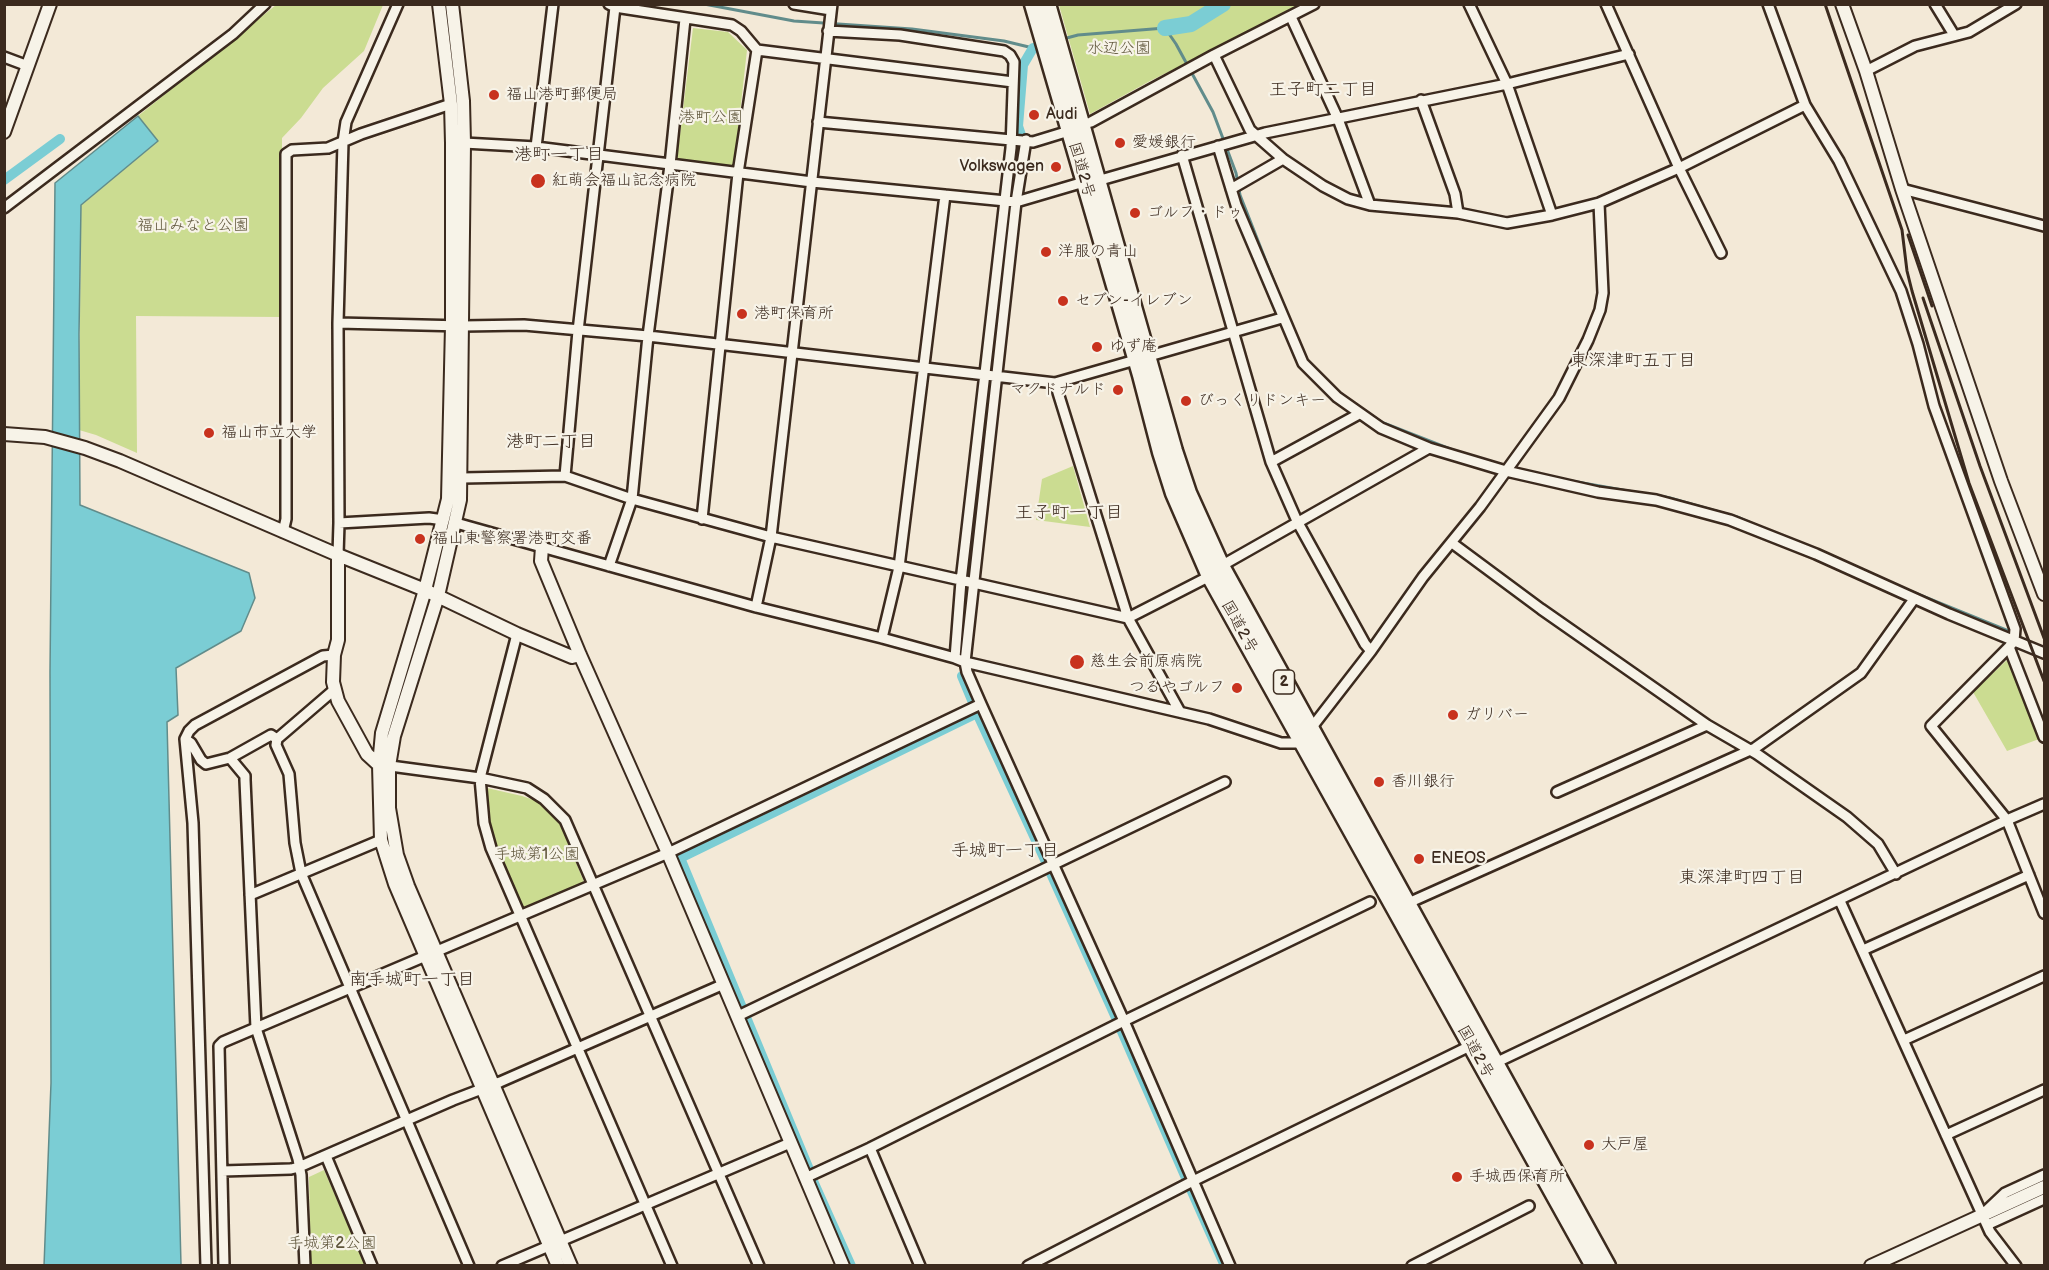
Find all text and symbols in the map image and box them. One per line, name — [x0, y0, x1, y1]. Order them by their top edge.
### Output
park label: 水辺公園 — [1087, 39, 1151, 59]
district label: 王子町二丁目 — [1269, 79, 1377, 101]
place label: 福山港町郵便局 — [506, 85, 618, 105]
marker: 福山港町郵便局 — [487, 88, 501, 102]
place label: Audi — [1046, 105, 1077, 125]
park label: 港町公園 — [679, 108, 743, 128]
marker: Audi — [1027, 108, 1041, 122]
place label: 愛媛銀行 — [1132, 133, 1196, 153]
marker: 愛媛銀行 — [1113, 136, 1127, 150]
street label: 国道2号 — [1064, 140, 1098, 200]
district label: 港町一丁目 — [514, 144, 604, 166]
place label: Volkswagen — [960, 157, 1044, 177]
marker: Volkswagen — [1049, 160, 1063, 174]
place label: 紅萌会福山記念病院 — [552, 171, 696, 191]
marker: 紅萌会福山記念病院 — [529, 172, 547, 190]
place label: ゴルフ・ドゥ — [1147, 203, 1243, 223]
marker: ゴルフ・ドゥ — [1128, 206, 1142, 220]
park label: 福山みなと公園 — [137, 216, 249, 236]
place label: 洋服の青山 — [1058, 242, 1138, 262]
marker: 洋服の青山 — [1039, 245, 1053, 259]
place label: セブン-イレブン — [1075, 291, 1193, 311]
marker: セブン-イレブン — [1056, 294, 1070, 308]
place label: 港町保育所 — [754, 304, 834, 324]
marker: 港町保育所 — [735, 307, 749, 321]
place label: ゆず庵 — [1109, 337, 1157, 357]
marker: ゆず庵 — [1090, 340, 1104, 354]
district label: 東深津町五丁目 — [1570, 350, 1696, 372]
place label: マクドナルド — [1010, 380, 1106, 400]
marker: マクドナルド — [1111, 383, 1125, 397]
place label: びっくりドンキー — [1198, 391, 1326, 411]
marker: びっくりドンキー — [1179, 394, 1193, 408]
place label: 福山市立大学 — [221, 423, 317, 443]
marker: 福山市立大学 — [202, 426, 216, 440]
district label: 港町二丁目 — [506, 431, 596, 453]
district label: 王子町一丁目 — [1015, 502, 1123, 524]
place label: 福山東警察署港町交番 — [432, 529, 592, 549]
marker: 福山東警察署港町交番 — [413, 532, 427, 546]
street label: 国道2号 — [1217, 597, 1261, 657]
place label: 慈生会前原病院 — [1090, 652, 1202, 672]
marker: 慈生会前原病院 — [1068, 653, 1086, 671]
road number: 2 — [1274, 670, 1294, 694]
place label: つるやゴルフ — [1129, 678, 1225, 698]
marker: つるやゴルフ — [1230, 681, 1244, 695]
place label: ガリバー — [1465, 705, 1529, 725]
marker: ガリバー — [1446, 708, 1460, 722]
place label: 香川銀行 — [1391, 772, 1455, 792]
marker: 香川銀行 — [1372, 775, 1386, 789]
district label: 手城町一丁目 — [951, 840, 1059, 862]
park label: 手城第1公園 — [494, 845, 580, 865]
place label: ENEOS — [1431, 849, 1486, 869]
marker: ENEOS — [1412, 852, 1426, 866]
district label: 東深津町四丁目 — [1679, 867, 1805, 889]
district label: 南手城町一丁目 — [349, 969, 475, 991]
street label: 国道2号 — [1453, 1022, 1497, 1082]
place label: 大戸屋 — [1601, 1135, 1649, 1155]
marker: 大戸屋 — [1582, 1138, 1596, 1152]
place label: 手城西保育所 — [1469, 1167, 1565, 1187]
marker: 手城西保育所 — [1450, 1170, 1464, 1184]
park label: 手城第2公園 — [287, 1234, 377, 1254]

